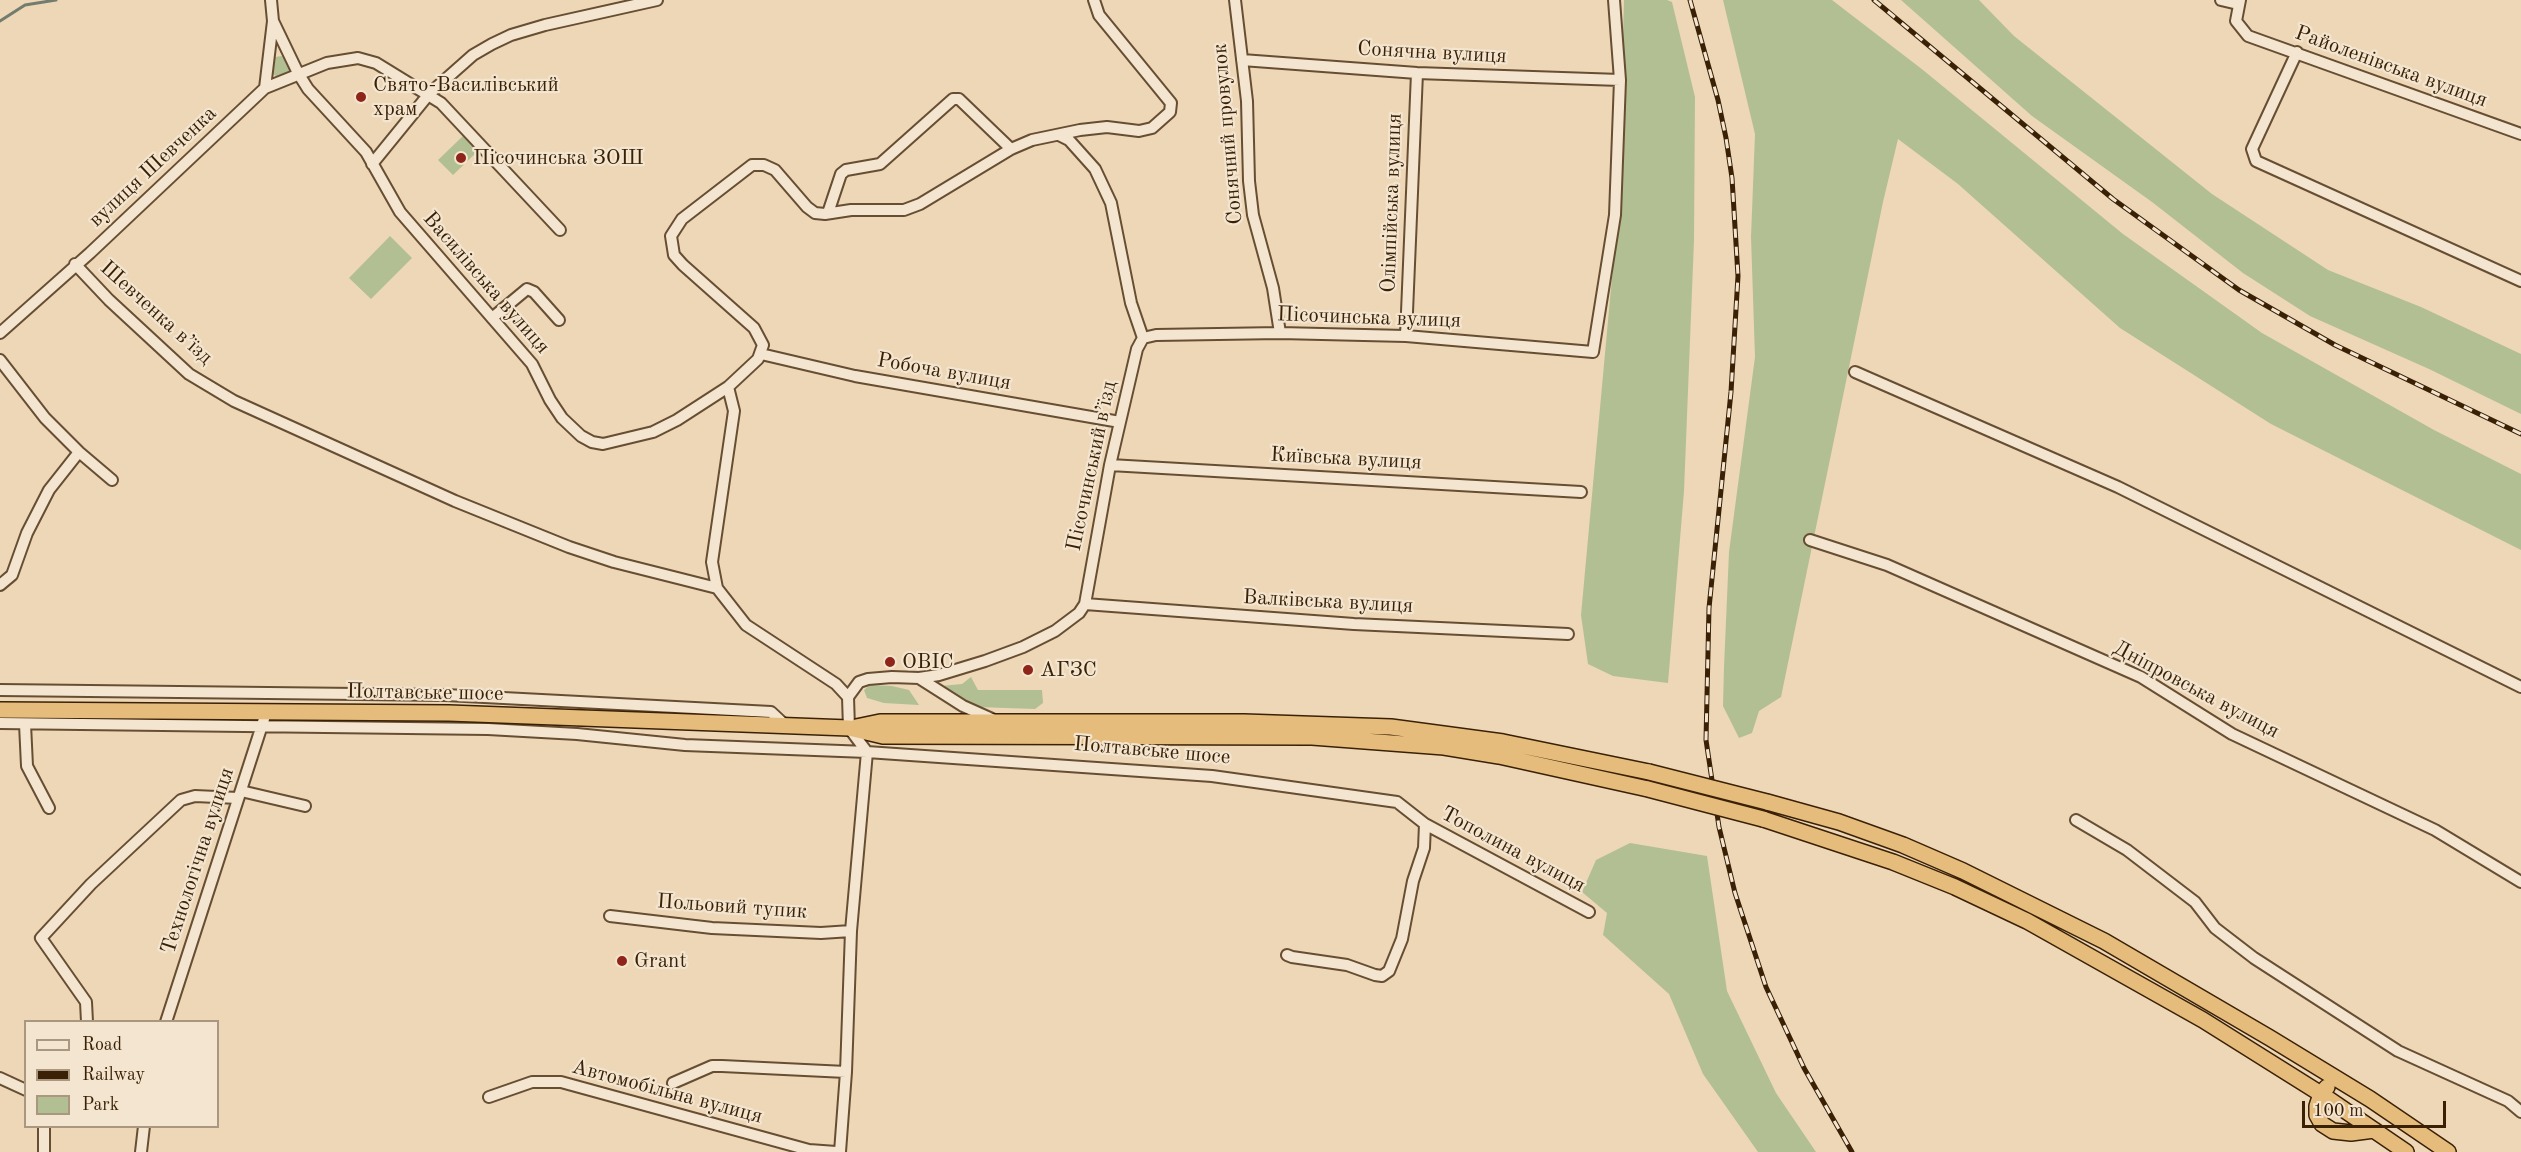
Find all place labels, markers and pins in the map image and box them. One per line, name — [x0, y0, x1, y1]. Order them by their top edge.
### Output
place label: Свято-Василівський храм — [373, 72, 559, 122]
marker: Свято-Василівський храм — [354, 90, 368, 104]
place label: Пісочинська ЗОШ — [473, 145, 644, 171]
marker: Пісочинська ЗОШ — [454, 151, 468, 165]
place label: ОВІС — [902, 649, 954, 675]
marker: ОВІС — [883, 655, 897, 669]
place label: АГЗС — [1040, 657, 1097, 683]
marker: АГЗС — [1021, 663, 1035, 677]
place label: Grant — [634, 948, 687, 974]
marker: Grant — [615, 954, 629, 968]

